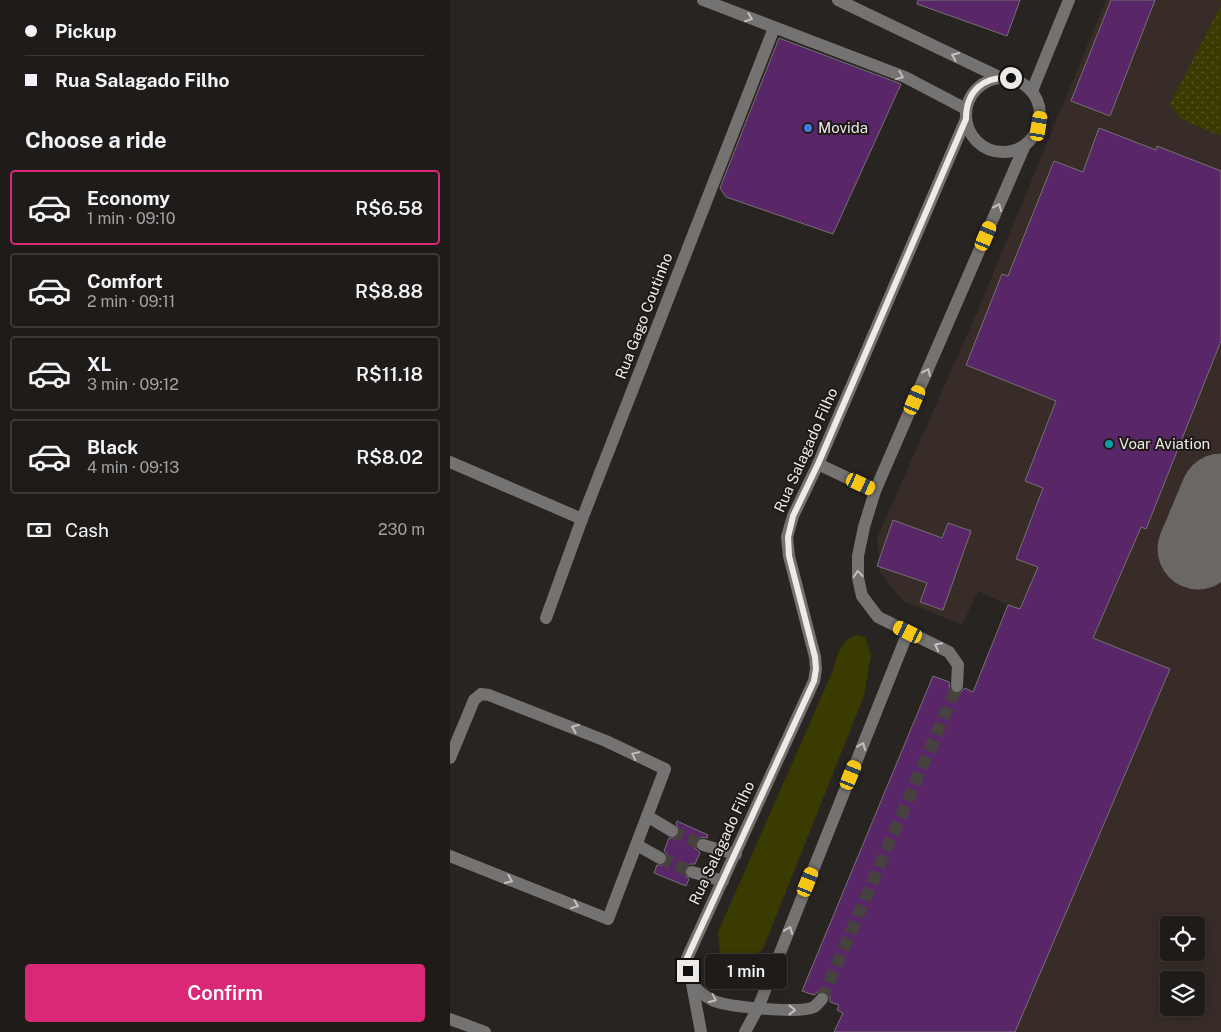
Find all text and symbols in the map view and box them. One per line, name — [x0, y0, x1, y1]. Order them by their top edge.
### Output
one-way arrow — [744, 12, 752, 22]
text: Pickup — [55, 20, 117, 42]
one-way arrow — [951, 52, 960, 63]
route start — [1000, 67, 1022, 89]
text: Rua Salagado Filho — [55, 69, 229, 91]
one-way arrow — [895, 70, 904, 80]
car — [1029, 110, 1048, 142]
place label: Movida — [818, 119, 868, 136]
marker: Movida — [802, 122, 814, 134]
text: Choose a ride — [25, 127, 167, 153]
icon: car — [27, 185, 72, 230]
text: Economy — [87, 187, 170, 209]
text: R$6.58 — [355, 197, 423, 219]
one-way arrow — [992, 203, 1003, 212]
text: 1 min · 09:10 — [87, 209, 175, 228]
car — [973, 219, 998, 253]
street label: Rua Gago Coutinho — [612, 250, 675, 381]
icon: car — [27, 268, 72, 313]
text: Comfort — [87, 270, 163, 292]
text: R$8.88 — [355, 280, 423, 302]
text: 2 min · 09:11 — [87, 292, 175, 311]
icon: car — [27, 351, 72, 396]
text: XL — [87, 353, 112, 375]
text: R$11.18 — [356, 363, 423, 385]
one-way arrow — [920, 368, 931, 377]
text: 3 min · 09:12 — [87, 375, 179, 394]
car — [902, 383, 927, 417]
street label: Rua Salagado Filho — [770, 385, 841, 515]
icon: car — [27, 434, 72, 479]
place label: Voar Aviation — [1119, 435, 1210, 452]
text: Black — [87, 436, 138, 458]
marker: Voar Aviation — [1103, 438, 1115, 450]
text: R$8.02 — [356, 446, 423, 468]
text: 4 min · 09:13 — [87, 458, 179, 477]
car — [844, 471, 877, 497]
icon: cash — [25, 516, 53, 544]
text: Cash — [65, 519, 109, 541]
text: 230 m — [378, 520, 425, 539]
one-way arrow — [853, 569, 864, 577]
car — [891, 619, 924, 645]
one-way arrow — [935, 642, 944, 652]
one-way arrow — [571, 724, 580, 734]
one-way arrow — [857, 743, 867, 751]
one-way arrow — [631, 751, 640, 761]
car — [838, 758, 863, 792]
street label: Rua Salagado Filho — [685, 778, 758, 907]
car — [795, 865, 820, 899]
one-way arrow — [504, 873, 513, 884]
one-way arrow — [570, 899, 579, 909]
map controls — [1160, 916, 1205, 1016]
button: locate — [1160, 916, 1205, 961]
one-way arrow — [783, 926, 793, 935]
callout: 1 min — [706, 954, 788, 988]
route end — [677, 960, 699, 982]
text: 1 min — [727, 962, 765, 981]
button: Confirm — [25, 964, 425, 1022]
button: layers — [1160, 971, 1205, 1016]
one-way arrow — [708, 992, 717, 1003]
one-way arrow — [788, 1004, 796, 1015]

